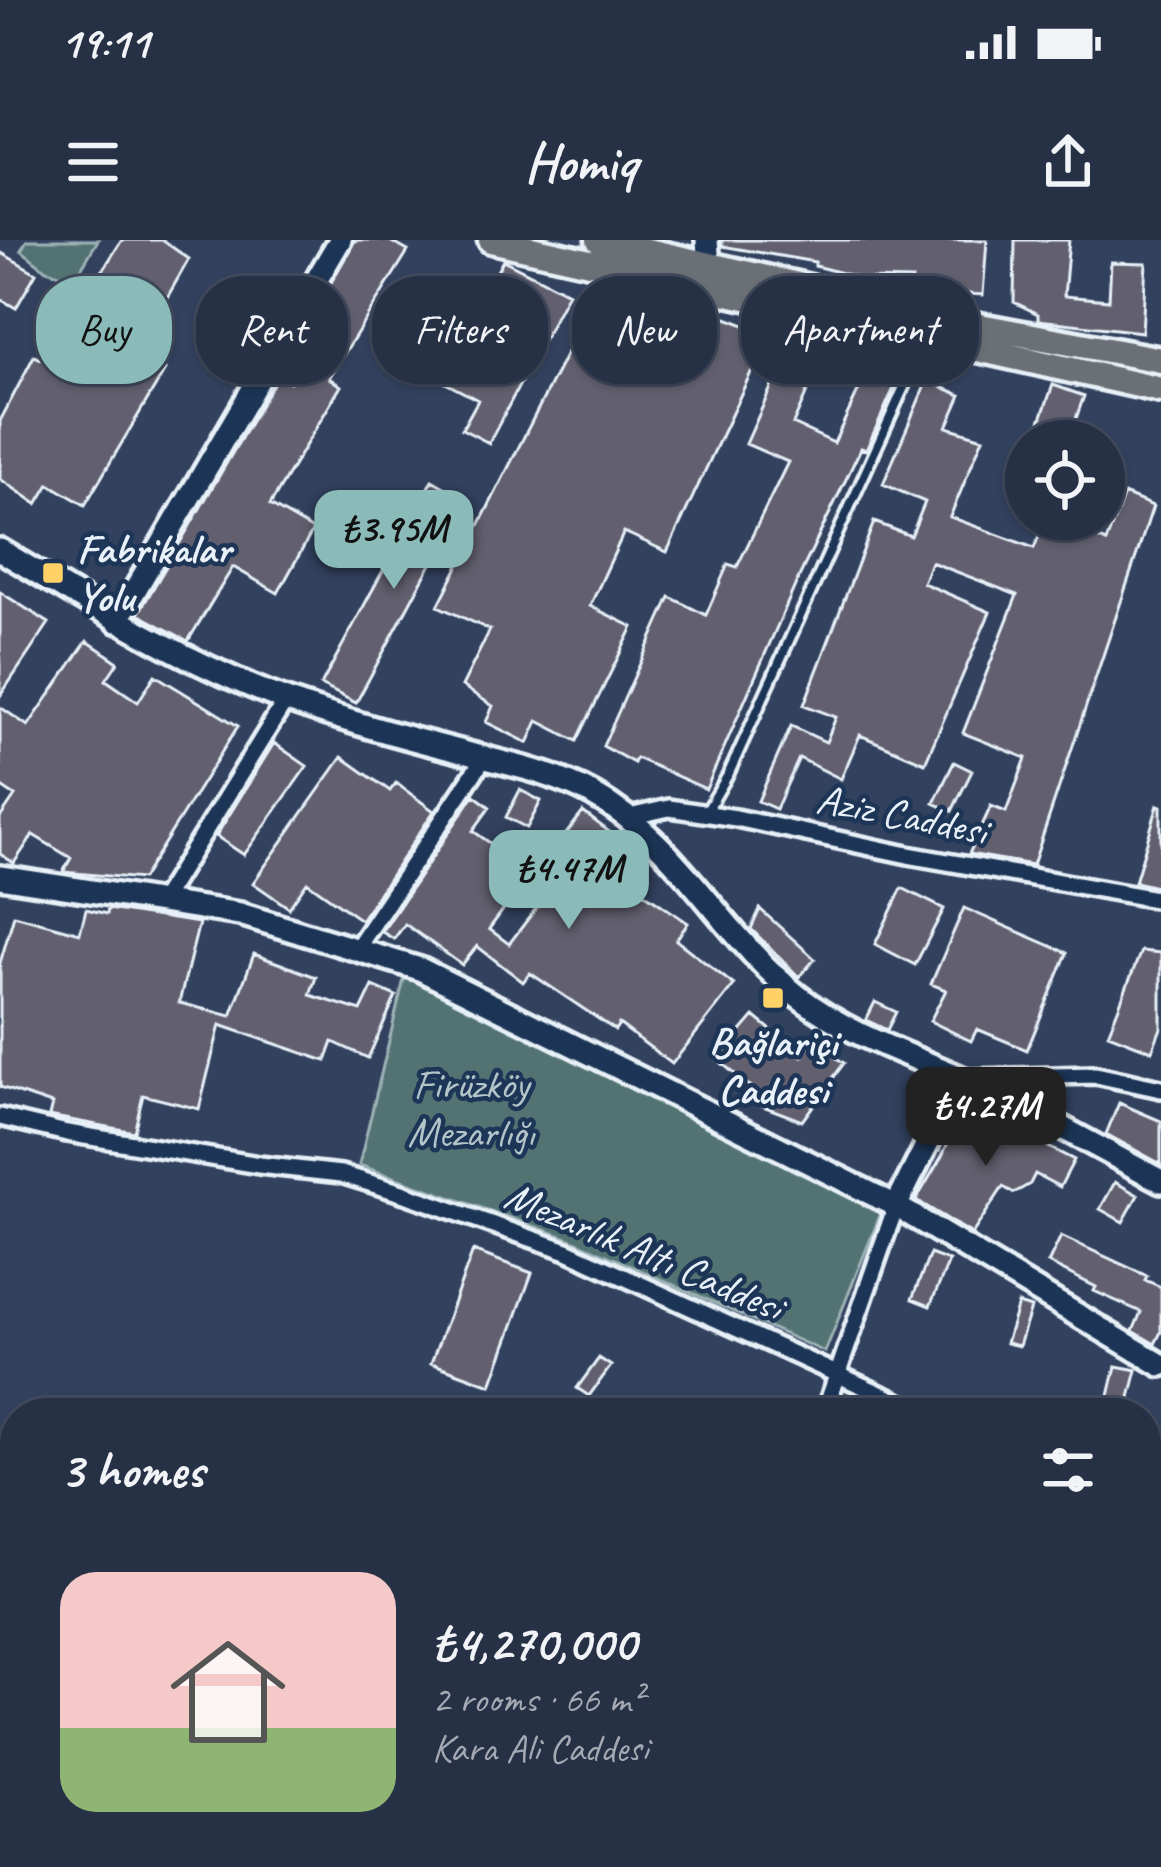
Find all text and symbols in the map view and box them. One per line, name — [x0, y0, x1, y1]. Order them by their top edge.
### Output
text: 19:11 — [60, 14, 149, 71]
text: Homiq — [524, 128, 637, 196]
icon: menu — [60, 129, 126, 195]
icon: share — [1035, 129, 1101, 195]
chip: Buy — [36, 276, 172, 384]
chip: Rent — [196, 276, 348, 384]
chip: Filters — [372, 276, 548, 384]
chip: New — [572, 276, 717, 384]
chip: Apartment — [741, 276, 979, 384]
map controls — [1005, 420, 1125, 540]
button: locate — [1005, 420, 1125, 540]
pin: ₺3.95M — [296, 490, 492, 592]
text: ₺3.95M — [341, 504, 447, 553]
place label: Fabrikalar Yolu — [77, 523, 235, 624]
marker: Fabrikalar Yolu — [40, 560, 66, 586]
street label: Aziz Caddesi — [812, 773, 997, 858]
pin: ₺4.47M — [471, 830, 667, 932]
text: ₺4.47M — [516, 844, 622, 893]
marker: Bağlariçi Caddesi — [760, 985, 786, 1011]
place label: Bağlariçi Caddesi — [709, 1016, 843, 1117]
park label: Firüzköy Mezarlığı — [408, 1058, 537, 1159]
pin: ₺4.27M — [888, 1067, 1084, 1169]
text: ₺4.27M — [933, 1081, 1039, 1130]
street label: Mezarlık Altı Caddesi — [497, 1169, 796, 1335]
icon: filters — [1035, 1437, 1101, 1503]
text: 3 homes — [60, 1438, 204, 1502]
text: ₺4,270,000 — [432, 1611, 636, 1675]
icon: home — [156, 1620, 300, 1764]
text: 2 rooms · 66 m² — [432, 1675, 643, 1724]
text: Kara Ali Caddesi — [432, 1724, 648, 1773]

